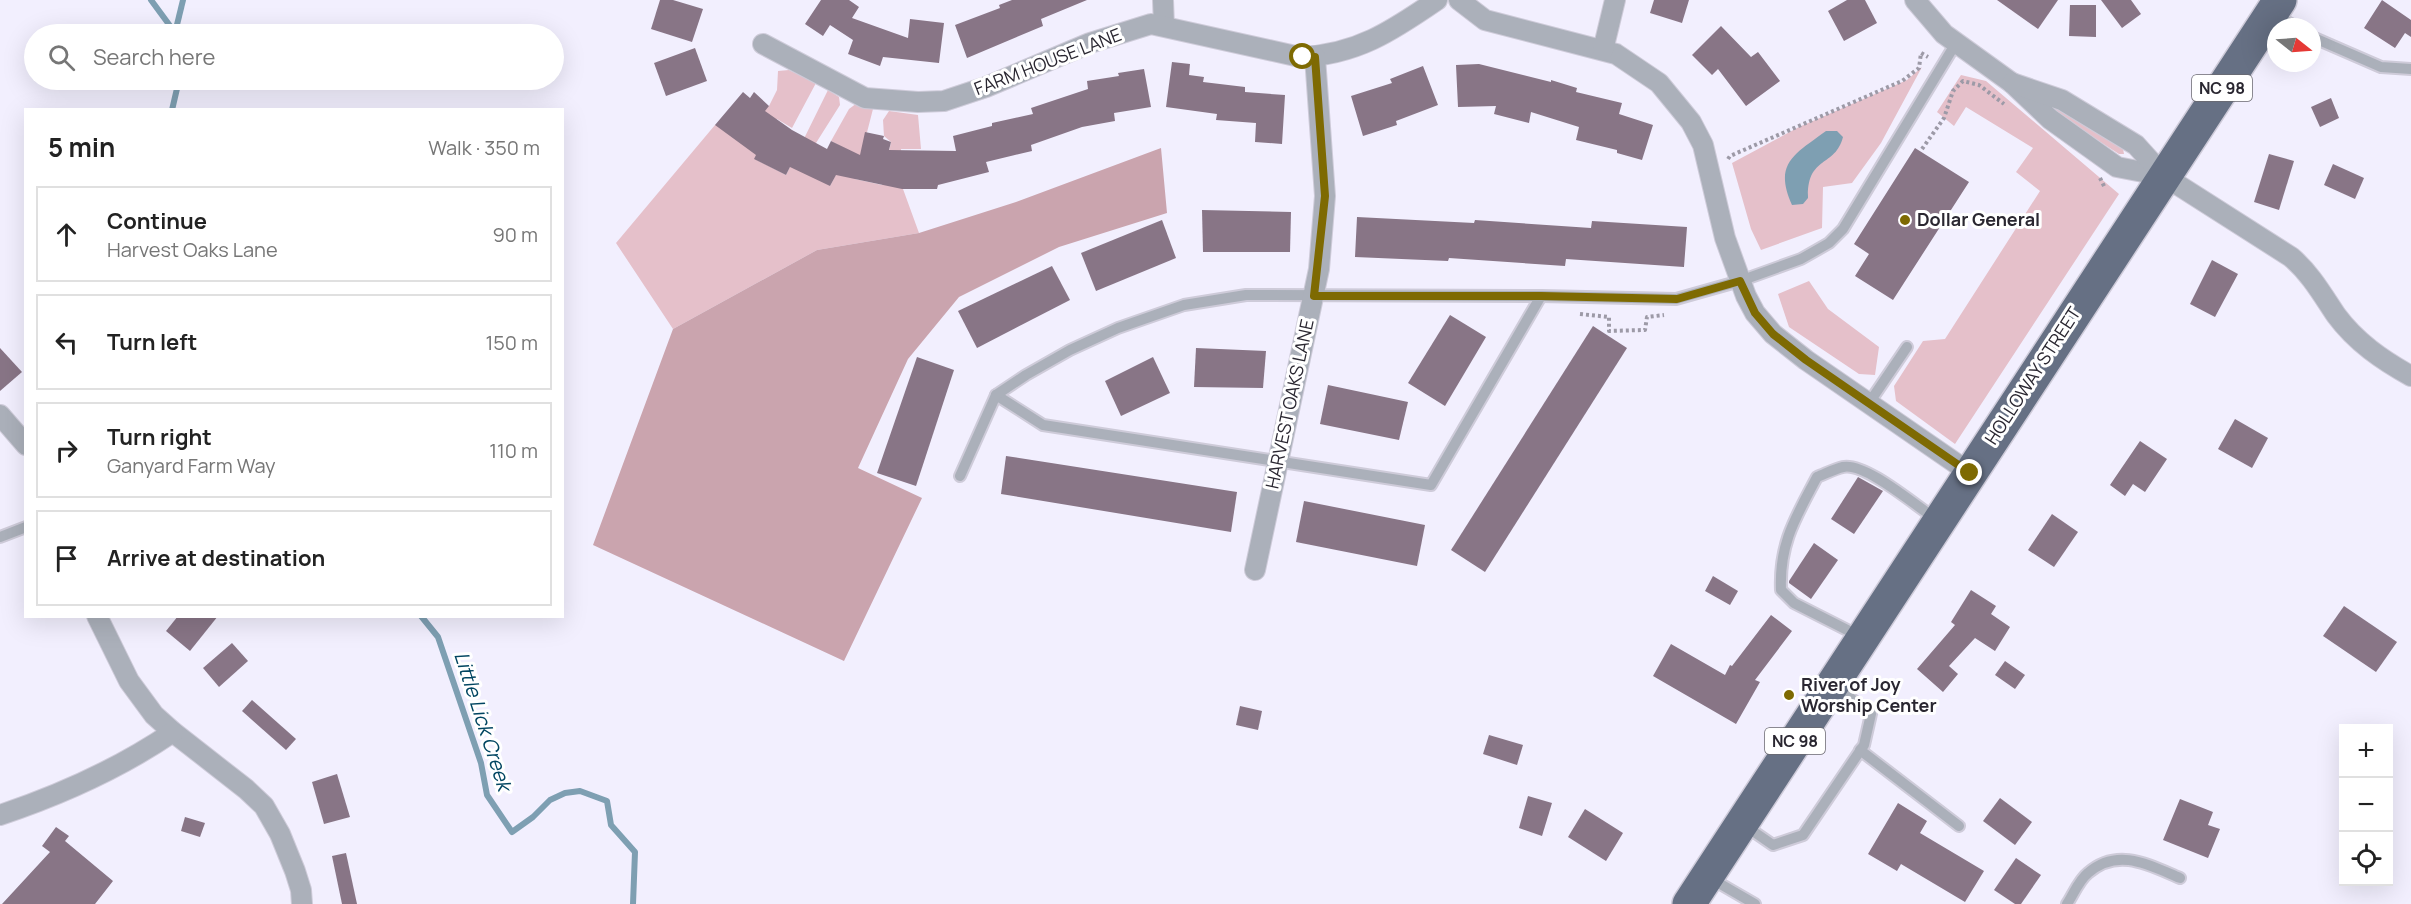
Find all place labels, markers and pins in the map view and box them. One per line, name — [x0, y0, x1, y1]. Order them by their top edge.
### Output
place label: Dollar General — [1917, 207, 2040, 231]
marker: Dollar General — [1898, 213, 1912, 227]
place label: River of Joy Worship Center — [1801, 672, 1937, 717]
marker: River of Joy Worship Center — [1782, 688, 1796, 702]

